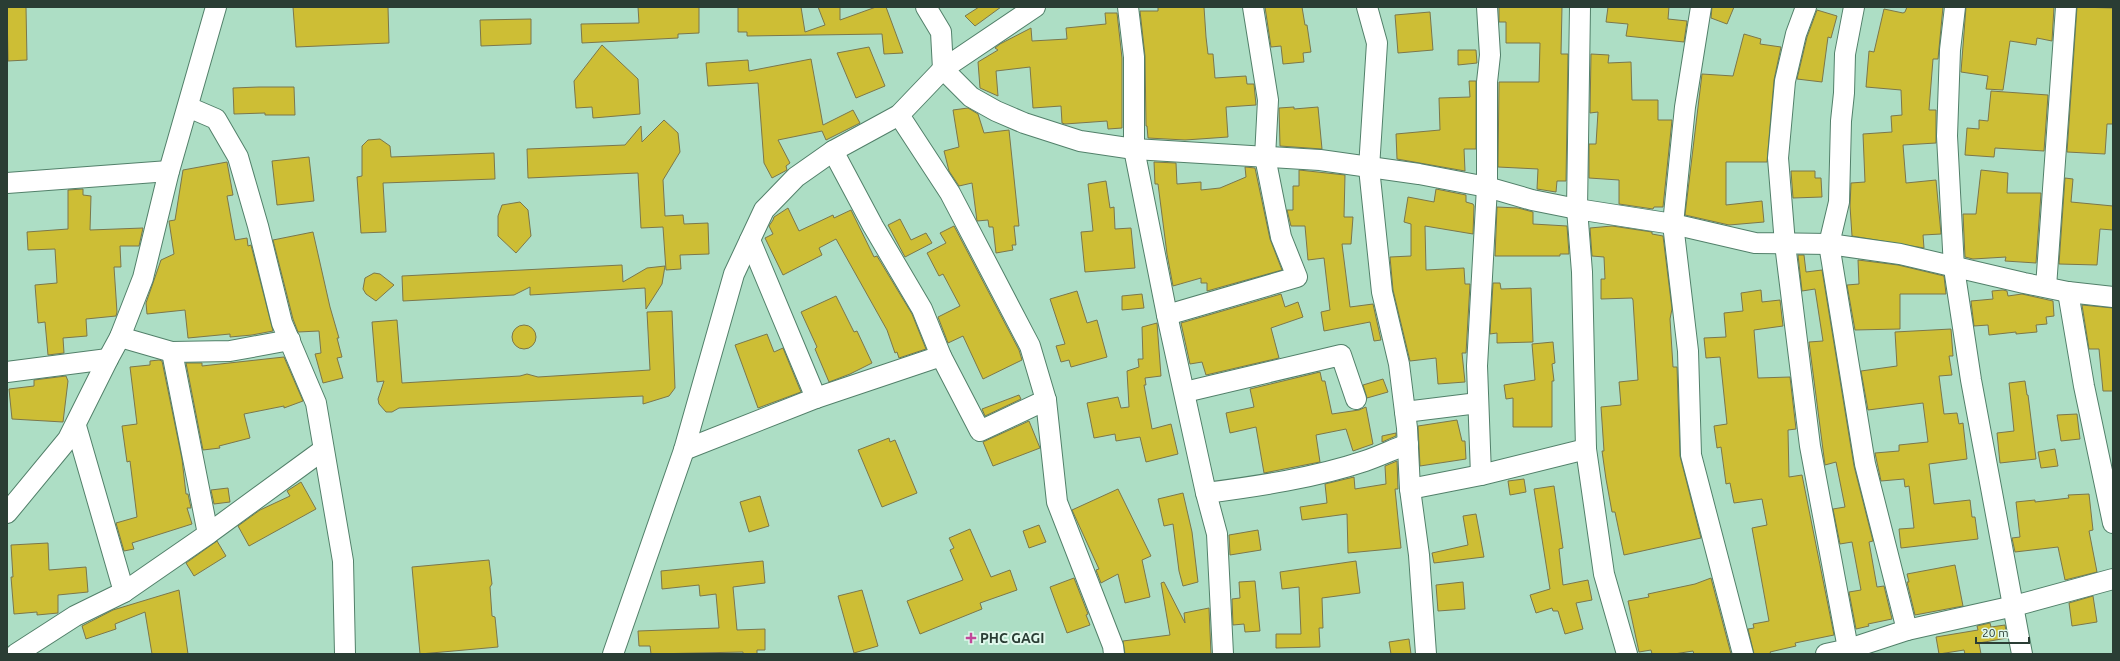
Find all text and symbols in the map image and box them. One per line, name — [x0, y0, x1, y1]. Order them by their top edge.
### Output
scale bar — [1976, 619, 2029, 645]
text: 20 m — [1982, 626, 2009, 639]
place label: PHC GAGI — [980, 630, 1044, 646]
marker: PHC GAGI — [965, 632, 977, 644]

